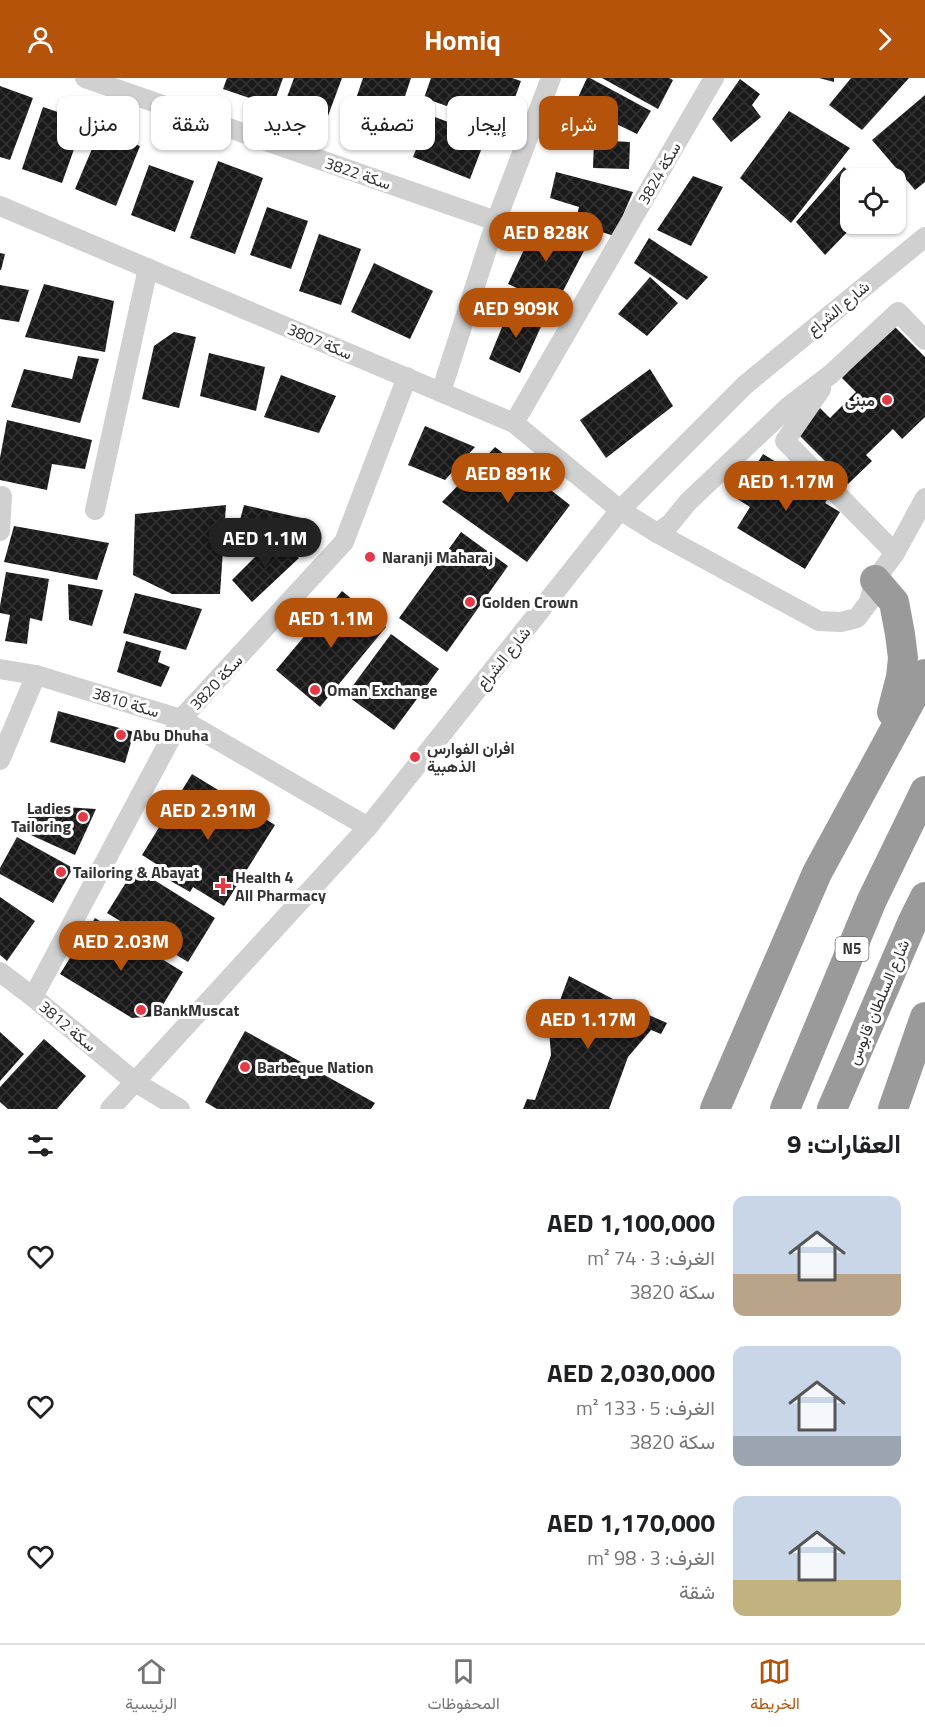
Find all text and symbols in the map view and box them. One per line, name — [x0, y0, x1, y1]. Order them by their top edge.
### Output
text: Homiq — [424, 19, 501, 60]
icon: person — [24, 23, 57, 56]
icon: forward — [868, 23, 901, 56]
chip: منزل — [57, 96, 139, 150]
chip: شقة — [151, 96, 231, 150]
chip: جديد — [243, 96, 328, 150]
chip: تصفية — [340, 96, 435, 150]
chip: إيجار — [447, 96, 527, 150]
chip: شراء — [539, 96, 618, 150]
street label: سكة 3824 — [631, 137, 687, 209]
street label: سكة 3822 — [322, 151, 394, 195]
map controls — [840, 168, 906, 234]
button: locate — [840, 168, 906, 234]
pin: AED 828K — [484, 212, 608, 263]
text: AED 828K — [503, 216, 589, 247]
street label: شارع الشراع — [801, 275, 875, 341]
pin: AED 909K — [454, 288, 578, 339]
text: AED 909K — [473, 292, 559, 323]
street label: سكة 3807 — [284, 317, 356, 365]
place label: مبنى — [845, 388, 875, 412]
marker: مبنى — [880, 393, 894, 407]
pin: AED 891K — [446, 453, 570, 504]
text: AED 891K — [465, 457, 551, 488]
pin: AED 1.17M — [717, 461, 855, 512]
text: AED 1.17M — [738, 465, 834, 496]
pin: AED 1.1M — [203, 518, 327, 569]
text: AED 1.1M — [223, 522, 307, 553]
place label: Naranji Maharaj — [382, 545, 493, 569]
marker: Naranji Maharaj — [363, 550, 377, 564]
place label: Golden Crown — [482, 590, 578, 614]
marker: Golden Crown — [463, 595, 477, 609]
pin: AED 1.1M — [269, 598, 393, 649]
text: AED 1.1M — [289, 602, 373, 633]
street label: شارع الشراع — [470, 621, 536, 695]
street label: سكة 3820 — [184, 649, 248, 715]
place label: Oman Exchange — [327, 678, 437, 702]
street label: سكة 3810 — [90, 681, 162, 723]
marker: Oman Exchange — [308, 683, 322, 697]
place label: Abu Dhuha — [133, 723, 209, 747]
marker: Abu Dhuha — [114, 728, 128, 742]
place label: افران الفوارس الذهبية — [427, 736, 515, 778]
marker: افران الفوارس الذهبية — [408, 750, 422, 764]
pin: AED 2.91M — [139, 790, 277, 841]
text: AED 2.91M — [160, 794, 256, 825]
place label: Ladies Tailoring — [11, 796, 71, 838]
marker: Ladies Tailoring — [76, 810, 90, 824]
place label: Tailoring & Abayat — [73, 860, 200, 884]
marker: Tailoring & Abayat — [54, 865, 68, 879]
place label: Health 4 All Pharmacy — [235, 865, 326, 907]
marker: Health 4 All Pharmacy — [216, 879, 230, 893]
pin: AED 2.03M — [52, 921, 190, 972]
text: AED 2.03M — [73, 925, 169, 956]
street label: شارع السلطان قابوس — [841, 936, 915, 1068]
road number: N5 — [836, 937, 868, 961]
street label: سكة 3812 — [34, 995, 102, 1057]
place label: BankMuscat — [153, 998, 239, 1022]
pin: AED 1.17M — [519, 999, 657, 1050]
marker: BankMuscat — [134, 1003, 148, 1017]
text: AED 1.17M — [540, 1003, 636, 1034]
place label: Barbeque Nation — [257, 1055, 374, 1079]
marker: Barbeque Nation — [238, 1060, 252, 1074]
text: العقارات: 9 — [787, 1124, 901, 1163]
icon: filters — [24, 1129, 57, 1162]
text: AED 1,100,000 — [547, 1203, 715, 1242]
icon: home — [781, 1220, 853, 1292]
icon: heart — [24, 1240, 57, 1273]
text: الغرف: 3 · 74 m² — [587, 1242, 715, 1273]
text: سكة 3820 — [629, 1276, 715, 1307]
text: AED 2,030,000 — [547, 1353, 715, 1392]
icon: home — [781, 1370, 853, 1442]
icon: heart — [24, 1390, 57, 1423]
text: الغرف: 5 · 133 m² — [576, 1392, 715, 1423]
text: سكة 3820 — [629, 1426, 715, 1457]
text: AED 1,170,000 — [547, 1503, 715, 1542]
icon: home — [781, 1520, 853, 1592]
icon: heart — [24, 1540, 57, 1573]
text: الغرف: 3 · 98 m² — [587, 1542, 715, 1573]
text: شقة — [679, 1576, 715, 1607]
tab: الرئيسية — [125, 1655, 177, 1718]
tab: المحفوظات — [428, 1655, 500, 1718]
tab: الخريطة — [750, 1655, 800, 1718]

